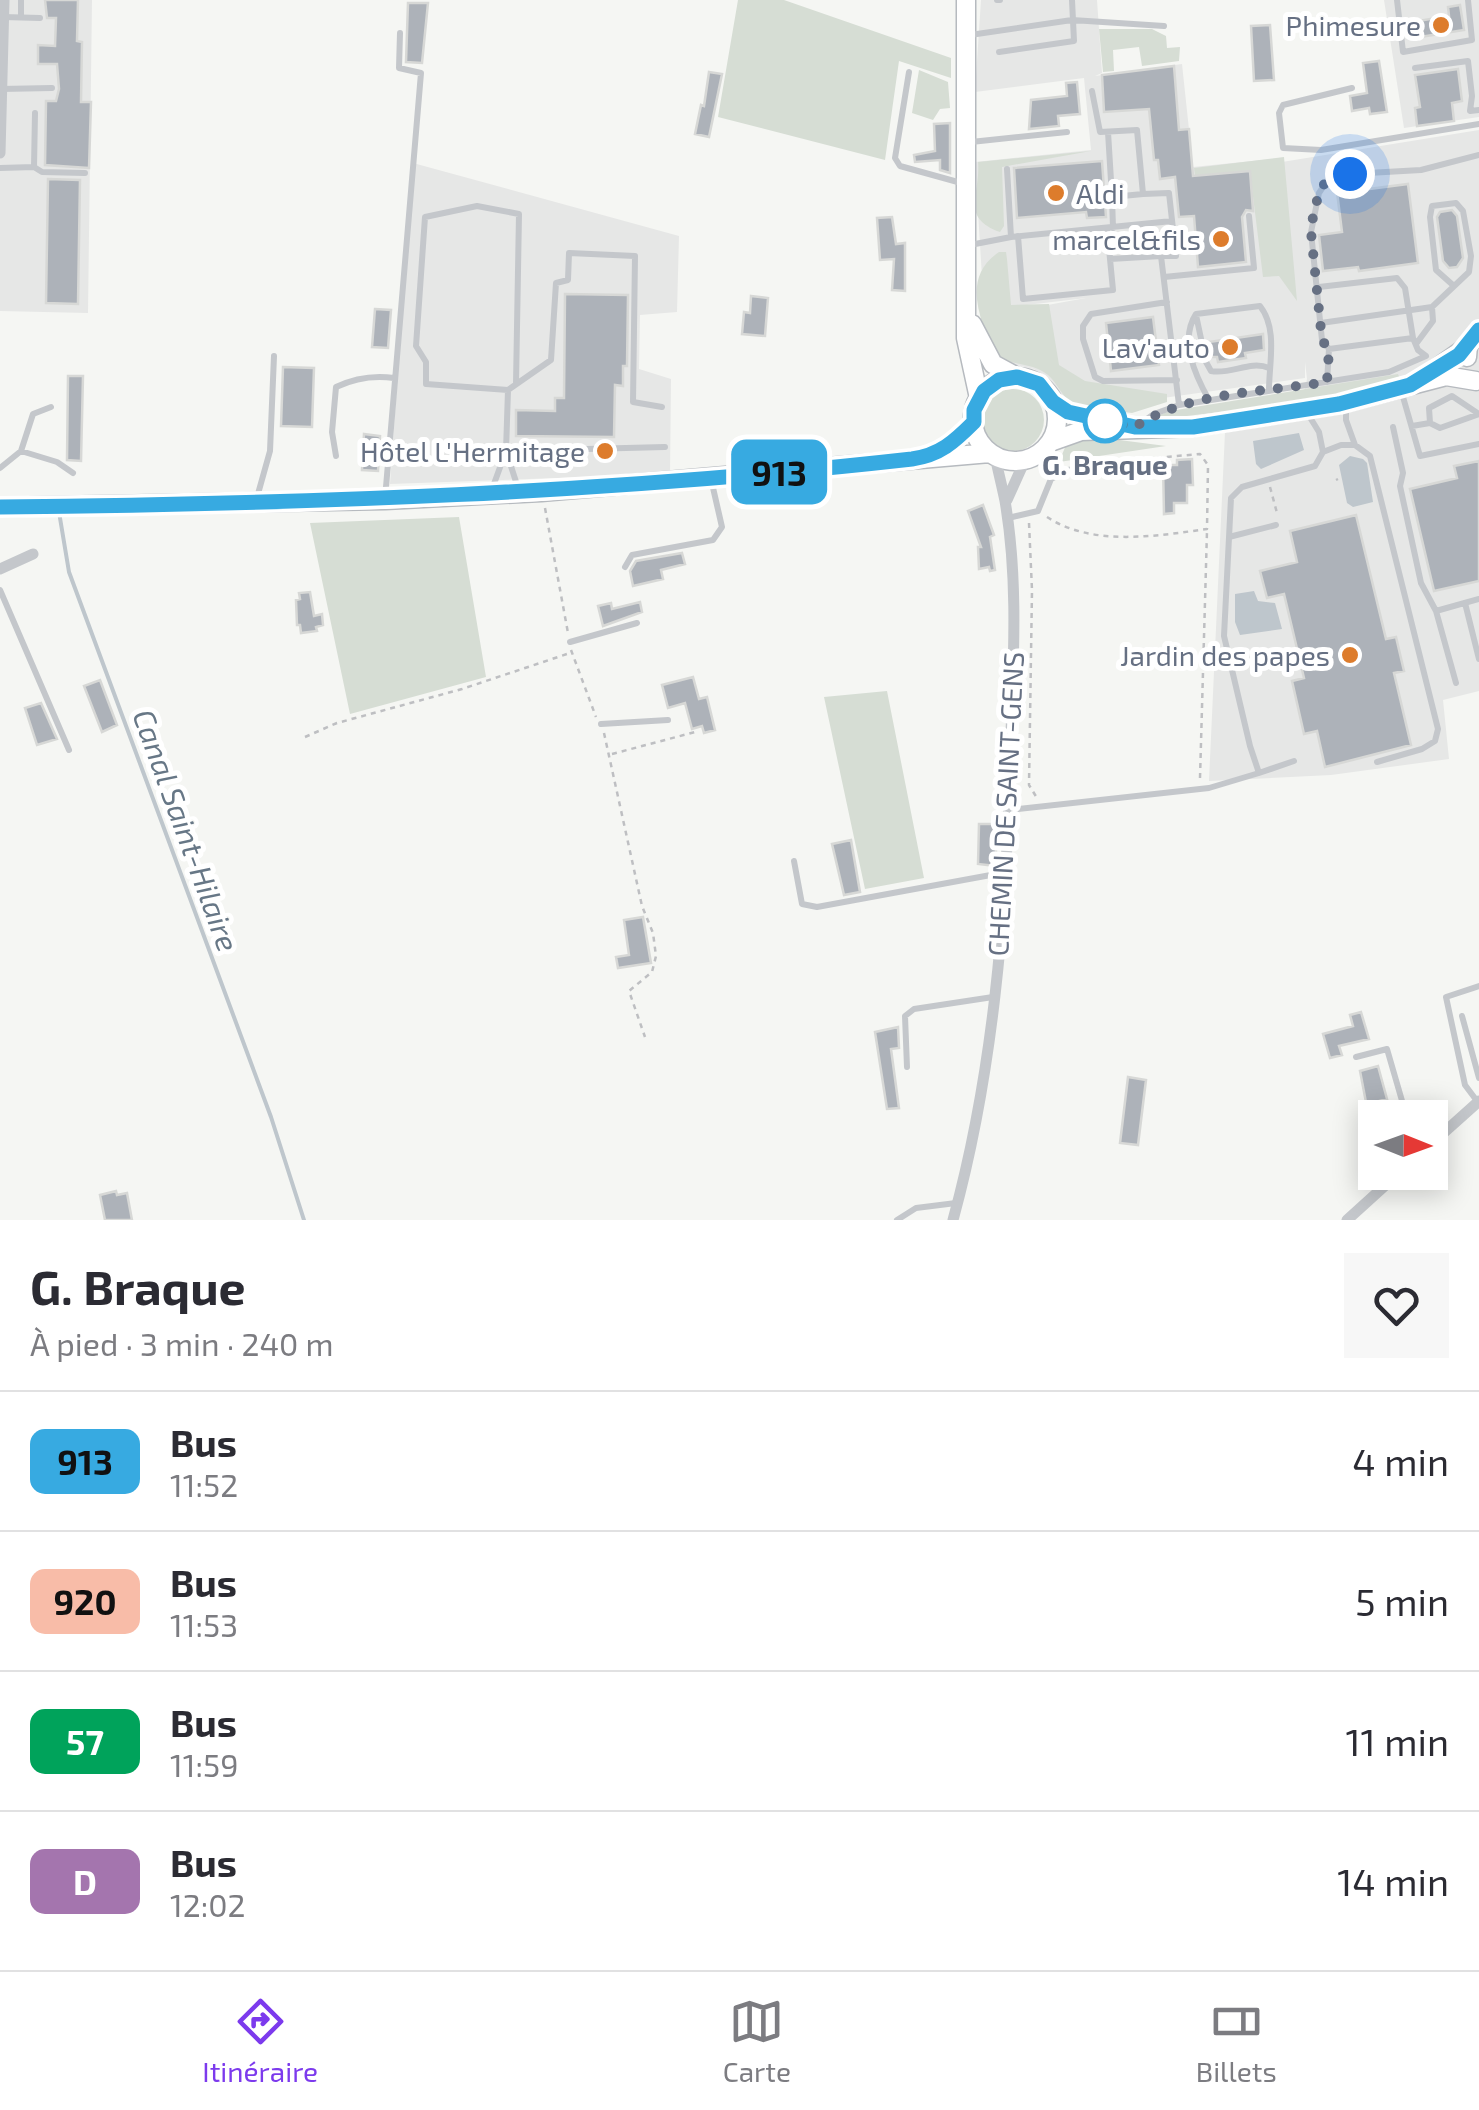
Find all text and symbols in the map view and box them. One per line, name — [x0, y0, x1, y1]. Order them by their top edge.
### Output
place label: Phimesure — [1286, 8, 1421, 42]
marker: Phimesure — [1430, 14, 1452, 36]
your location — [1325, 149, 1375, 199]
place label: Aldi — [1076, 176, 1125, 210]
marker: Aldi — [1045, 182, 1067, 204]
place label: marcel&fils — [1052, 222, 1201, 256]
marker: marcel&fils — [1210, 228, 1232, 250]
place label: Lav'auto — [1102, 330, 1210, 364]
marker: Lav'auto — [1219, 336, 1241, 358]
marker: G. Braque — [1084, 400, 1126, 442]
place label: Hôtel L'Hermitage — [360, 434, 585, 468]
marker: Hôtel L'Hermitage — [594, 440, 616, 462]
line badge: 913 — [722, 440, 836, 504]
place label: G. Braque — [1042, 447, 1168, 481]
text: 913 — [751, 451, 807, 493]
place label: Jardin des papes — [1120, 638, 1330, 672]
marker: Jardin des papes — [1339, 644, 1361, 666]
street label: CHEMIN DE SAINT-GENS — [980, 651, 1030, 957]
water label: Canal Saint-Hilaire — [126, 704, 248, 956]
north arrow — [1358, 1100, 1448, 1190]
map controls — [1358, 1100, 1448, 1190]
button: heart — [1344, 1253, 1449, 1358]
text: G. Braque — [30, 1257, 246, 1315]
text: À pied · 3 min · 240 m — [30, 1324, 334, 1362]
text: Bus — [170, 1419, 237, 1465]
text: 4 min — [1352, 1438, 1449, 1484]
text: 913 — [57, 1440, 113, 1482]
text: 11:52 — [170, 1465, 238, 1503]
text: Bus — [170, 1559, 237, 1605]
text: 5 min — [1355, 1578, 1449, 1624]
text: 920 — [53, 1580, 117, 1622]
text: 11:53 — [170, 1605, 238, 1643]
text: Bus — [170, 1699, 237, 1745]
text: 11 min — [1345, 1718, 1449, 1764]
text: 57 — [66, 1720, 104, 1762]
text: 11:59 — [170, 1745, 238, 1783]
text: Bus — [170, 1839, 237, 1885]
text: 14 min — [1337, 1858, 1449, 1904]
text: D — [73, 1860, 97, 1902]
text: 12:02 — [170, 1885, 246, 1923]
tab: Itinéraire — [202, 1994, 318, 2088]
tab: Carte — [723, 1994, 791, 2088]
tab: Billets — [1196, 1994, 1277, 2088]

